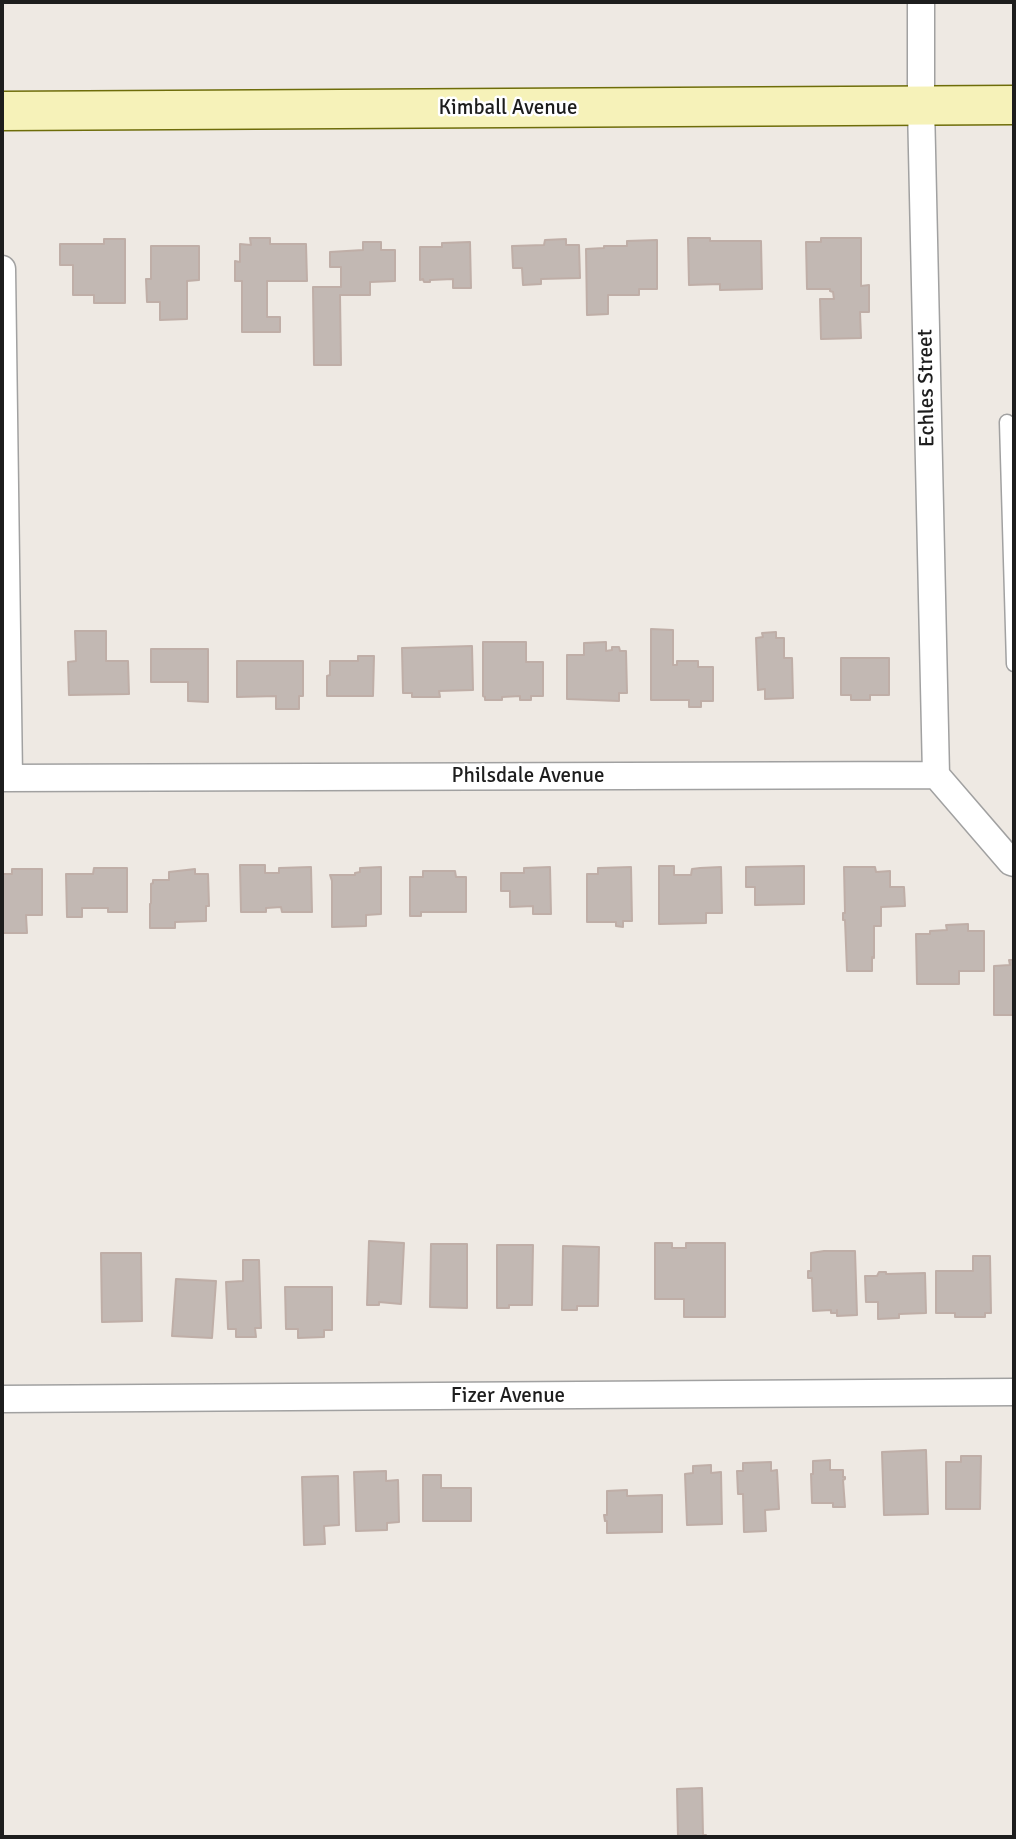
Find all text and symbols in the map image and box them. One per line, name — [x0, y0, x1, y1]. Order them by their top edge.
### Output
street label: Kimball Avenue — [438, 95, 578, 121]
street label: Echles Street — [913, 329, 941, 447]
street label: Philsdale Avenue — [452, 763, 604, 789]
street label: Fizer Avenue — [451, 1383, 565, 1409]

